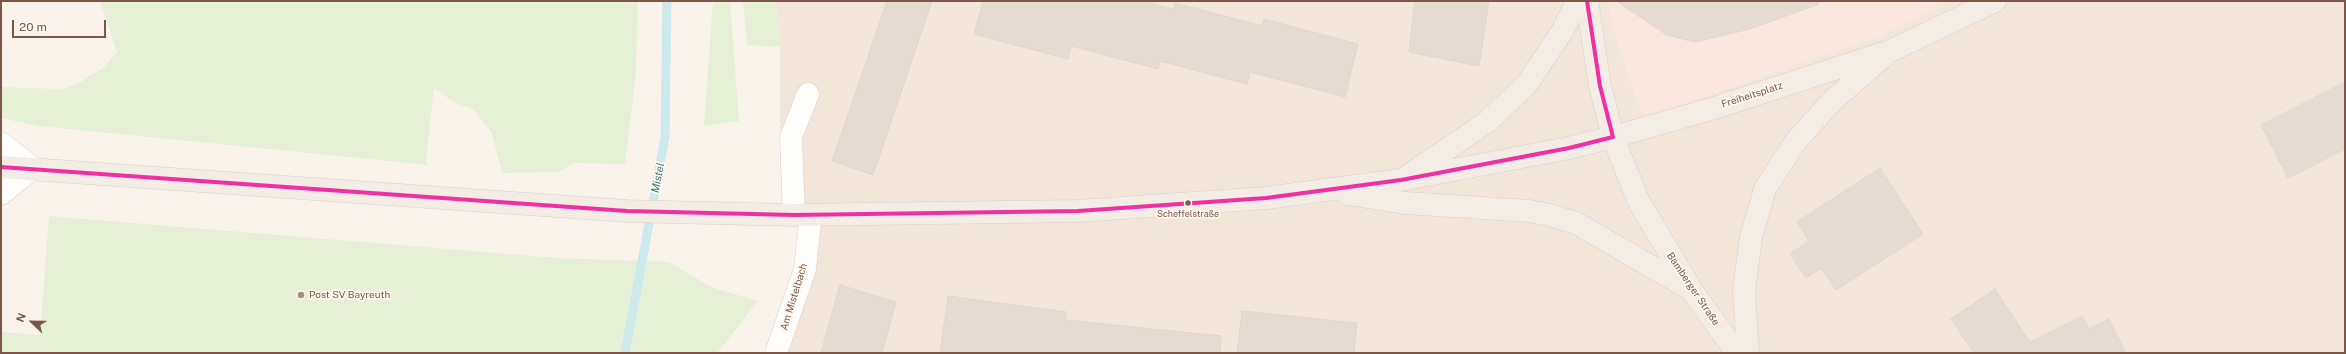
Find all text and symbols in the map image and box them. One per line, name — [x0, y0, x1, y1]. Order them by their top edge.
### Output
scale bar — [14, 12, 108, 38]
text: 20 m — [19, 20, 47, 34]
street label: Freiheitsplatz — [1720, 79, 1784, 111]
water label: Mistel — [649, 162, 667, 194]
marker: Scheffelstraße — [1183, 198, 1193, 208]
place label: Scheffelstraße — [1157, 209, 1219, 219]
street label: Bamberger Straße — [1664, 250, 1722, 328]
street label: Am Mistelbach — [778, 262, 810, 332]
place label: Post SV Bayreuth — [309, 289, 390, 301]
marker: Post SV Bayreuth — [296, 290, 306, 300]
north arrow — [12, 302, 52, 342]
text: N — [14, 311, 28, 324]

